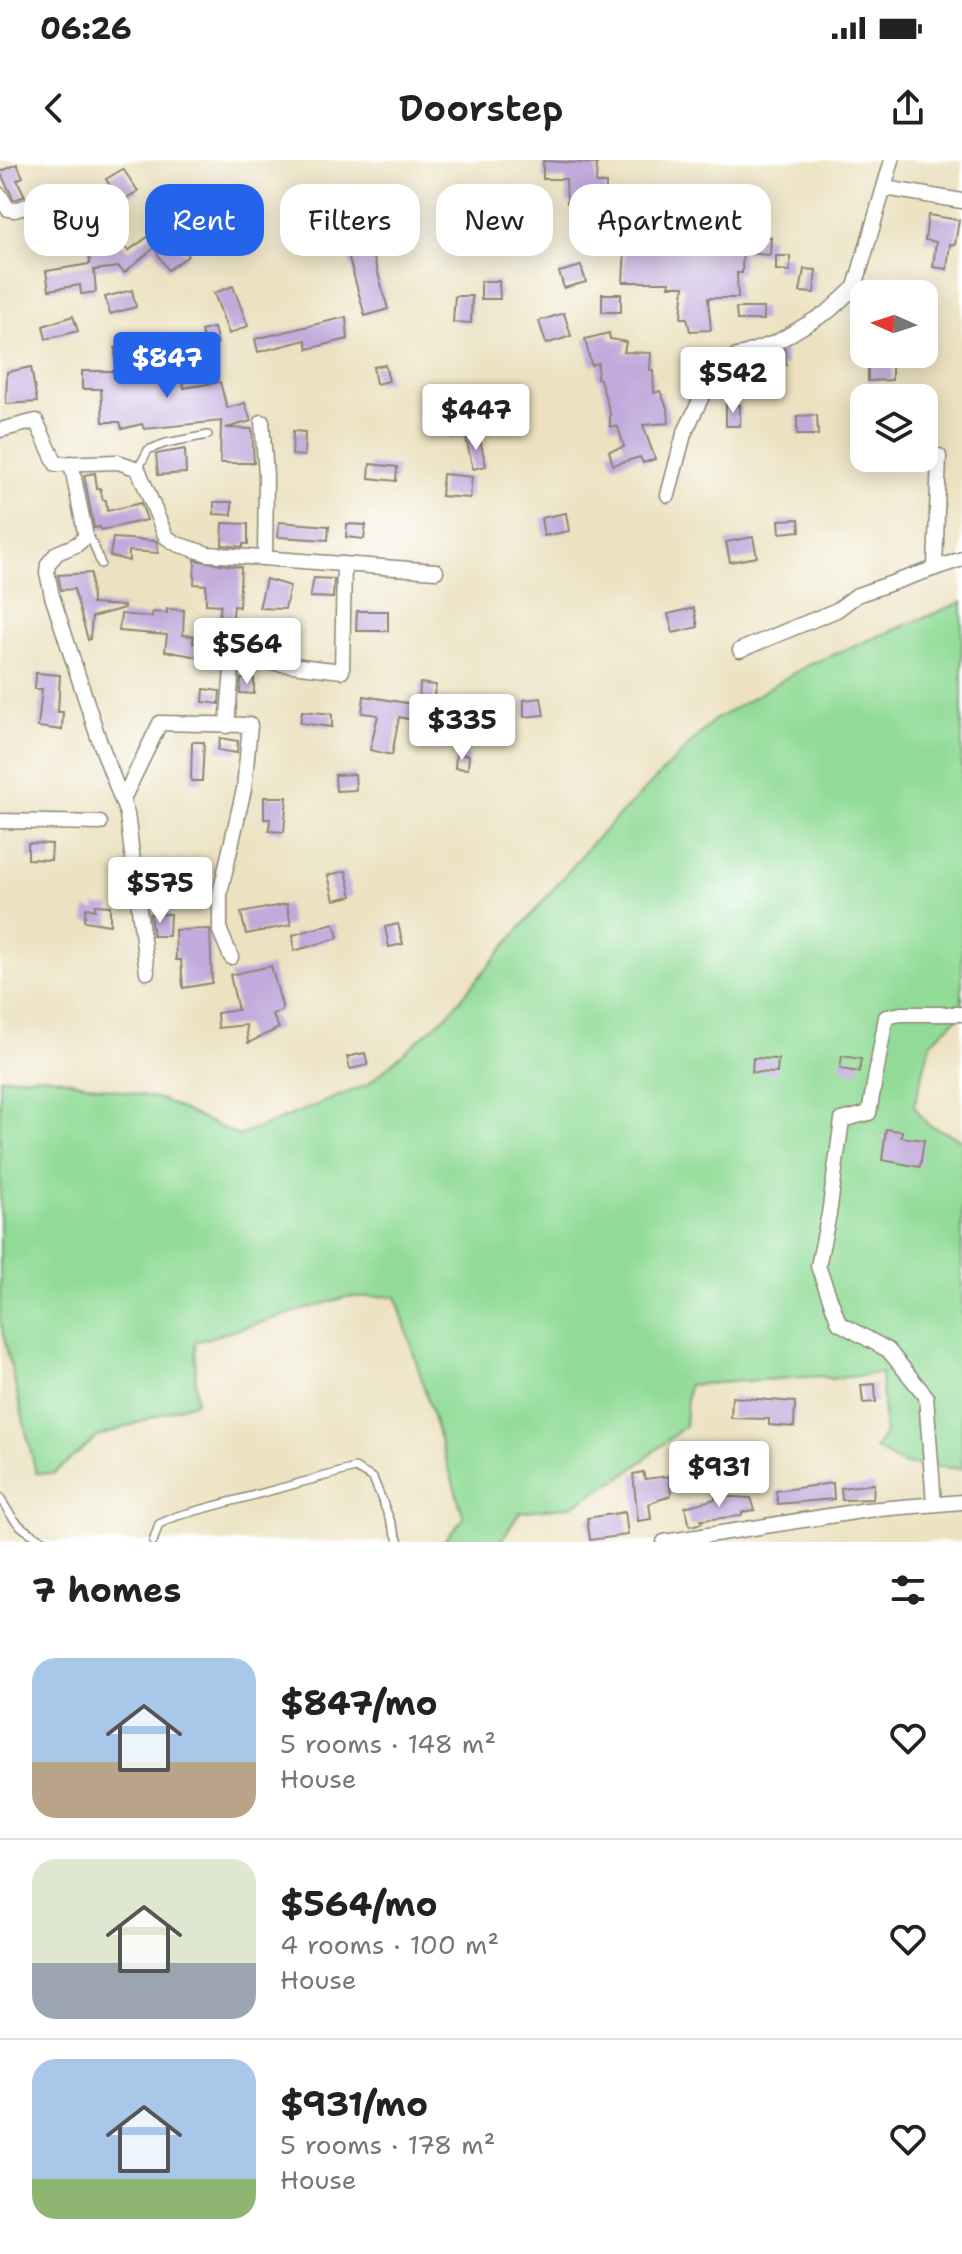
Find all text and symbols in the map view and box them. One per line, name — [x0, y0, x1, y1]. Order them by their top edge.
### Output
text: 06:26 — [40, 8, 132, 49]
text: Doorstep — [399, 84, 563, 133]
icon: back — [32, 86, 76, 130]
icon: share — [886, 86, 930, 130]
chip: Buy — [24, 184, 129, 256]
chip: Rent — [145, 184, 264, 256]
chip: Filters — [280, 184, 420, 256]
chip: New — [436, 184, 553, 256]
chip: Apartment — [569, 184, 771, 256]
north arrow — [850, 280, 938, 368]
map controls — [850, 280, 938, 472]
pin: $847 — [120, 332, 214, 400]
text: $847 — [131, 340, 203, 375]
pin: $542 — [686, 347, 780, 415]
text: $542 — [698, 355, 768, 390]
pin: $447 — [429, 384, 523, 452]
button: layers — [850, 384, 938, 472]
text: $447 — [440, 392, 512, 427]
pin: $564 — [200, 618, 294, 686]
text: $564 — [212, 626, 282, 661]
pin: $335 — [415, 694, 509, 762]
text: $335 — [427, 702, 497, 737]
pin: $575 — [113, 857, 207, 925]
text: $575 — [126, 865, 194, 900]
pin: $931 — [672, 1441, 766, 1509]
text: $931 — [687, 1449, 751, 1484]
text: 7 homes — [32, 1567, 181, 1613]
icon: filters — [886, 1568, 930, 1612]
text: $847/mo — [280, 1680, 438, 1726]
icon: home — [96, 1690, 192, 1786]
icon: heart — [886, 1716, 930, 1760]
text: 5 rooms · 148 m² — [280, 1726, 496, 1761]
text: House — [280, 1761, 356, 1796]
text: $564/mo — [280, 1881, 438, 1927]
icon: home — [96, 1891, 192, 1987]
icon: heart — [886, 1917, 930, 1961]
text: 4 rooms · 100 m² — [280, 1927, 499, 1962]
text: House — [280, 1962, 356, 1997]
text: $931/mo — [280, 2081, 428, 2127]
icon: home — [96, 2091, 192, 2187]
icon: heart — [886, 2117, 930, 2161]
text: 5 rooms · 178 m² — [280, 2127, 496, 2162]
text: House — [280, 2162, 356, 2197]

